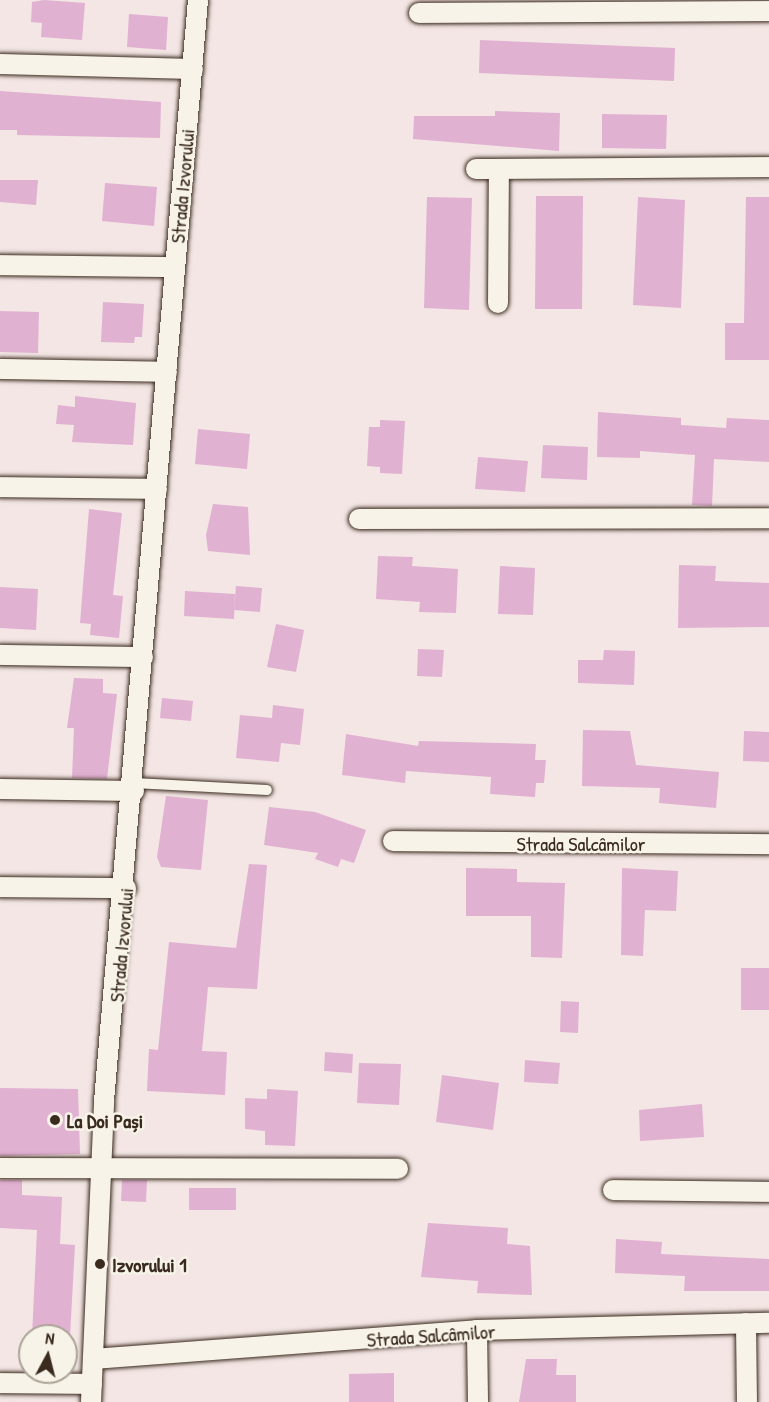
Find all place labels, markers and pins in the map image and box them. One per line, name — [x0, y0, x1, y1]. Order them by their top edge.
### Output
place label: La Doi Pași — [67, 1108, 143, 1132]
marker: La Doi Pași — [48, 1113, 62, 1127]
place label: Izvorului 1 — [112, 1252, 187, 1276]
marker: Izvorului 1 — [93, 1257, 107, 1271]

